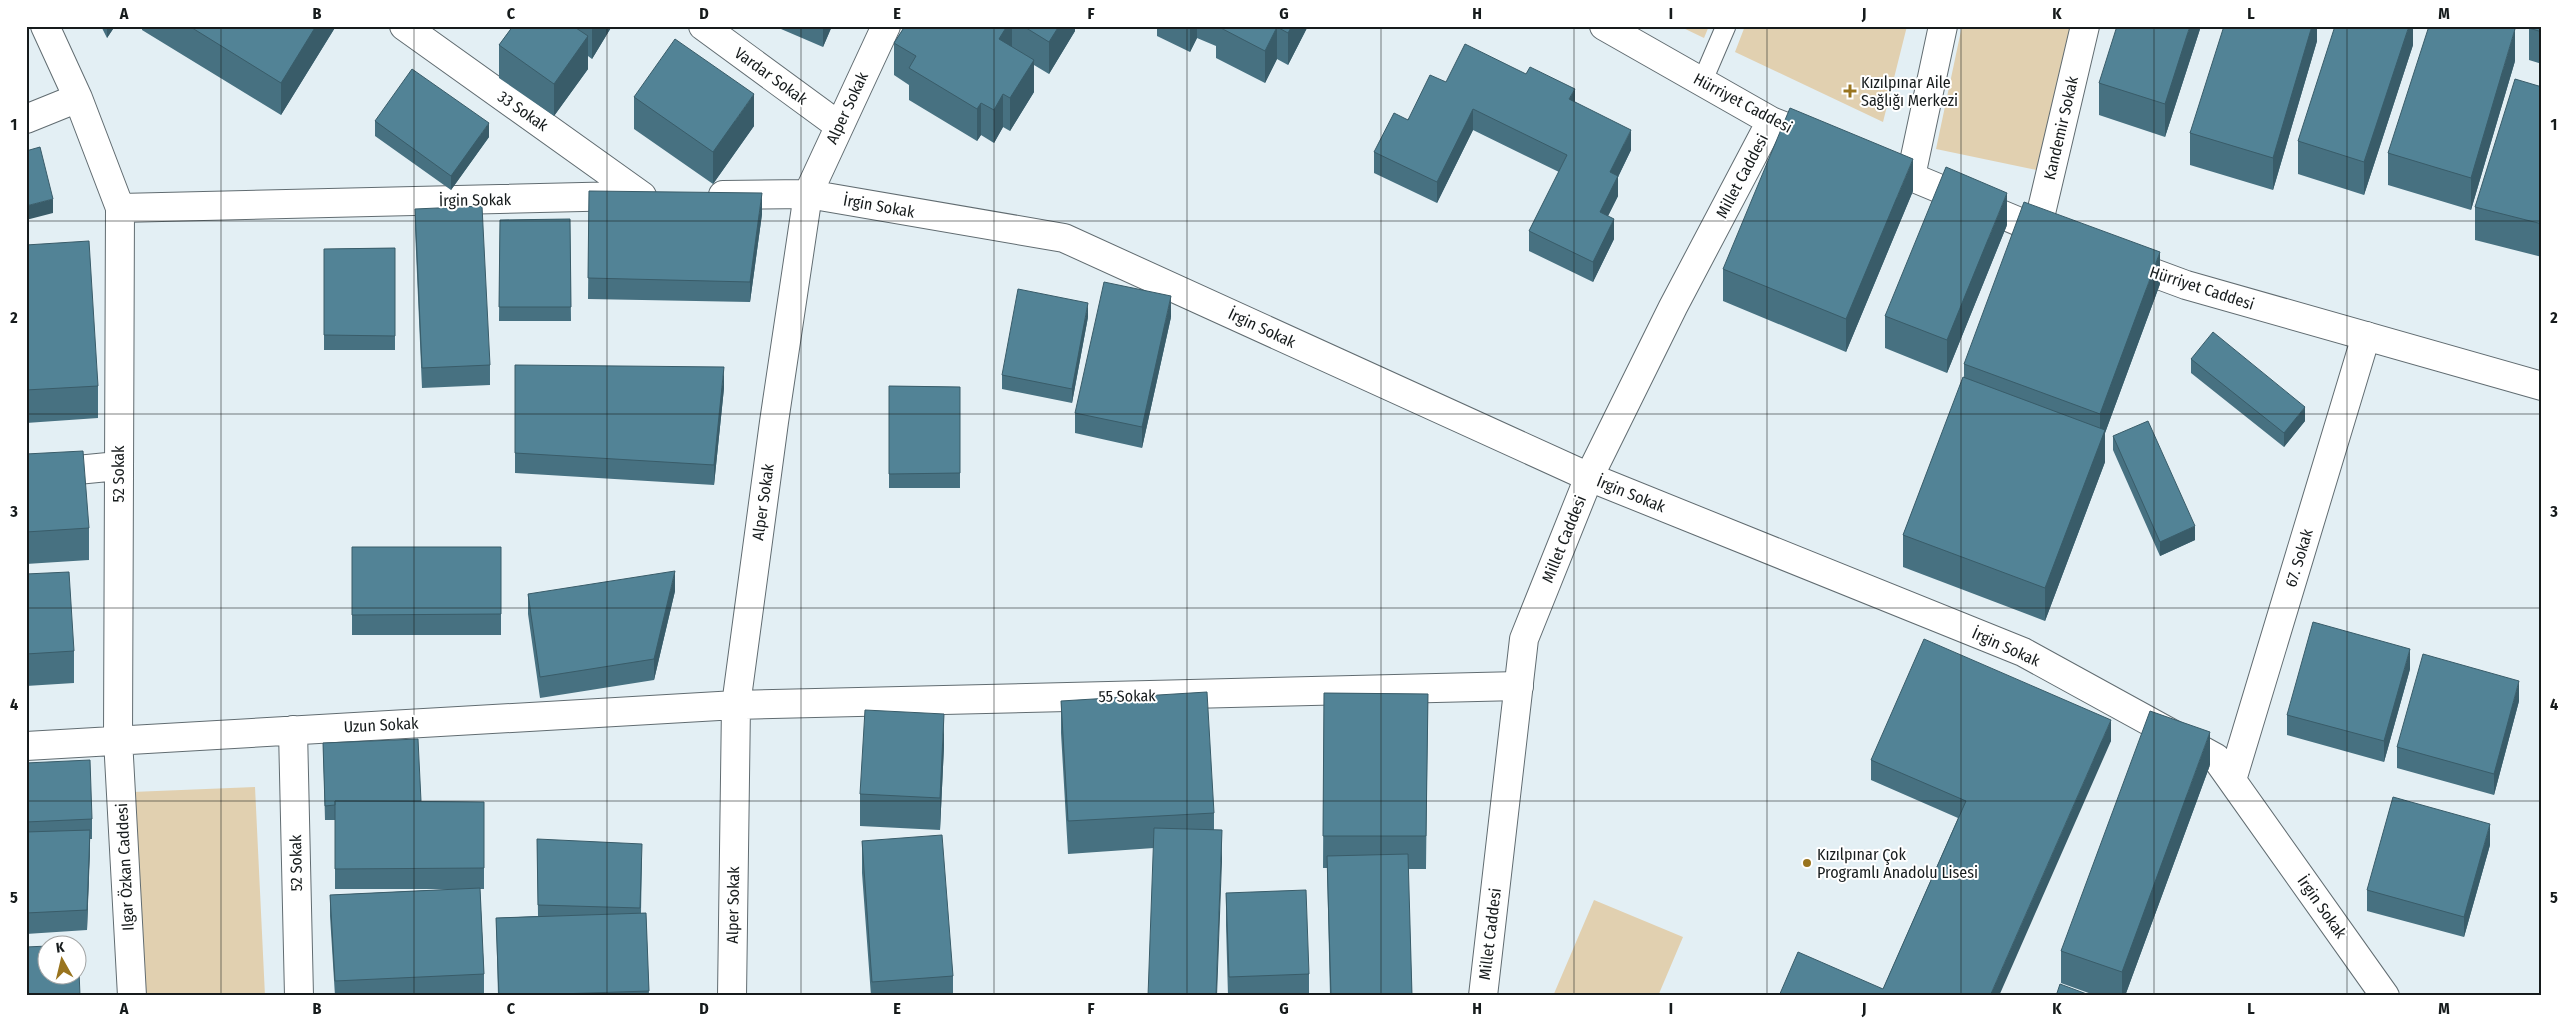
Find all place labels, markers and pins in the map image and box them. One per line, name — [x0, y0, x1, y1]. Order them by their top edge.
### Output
place label: Kızılpınar Aile Sağlığı Merkezi — [1861, 73, 1958, 110]
marker: Kızılpınar Aile Sağlığı Merkezi — [1843, 84, 1857, 98]
place label: Kızılpınar Çok Programlı Anadolu Lisesi — [1817, 845, 1978, 882]
marker: Kızılpınar Çok Programlı Anadolu Lisesi — [1801, 857, 1813, 869]

